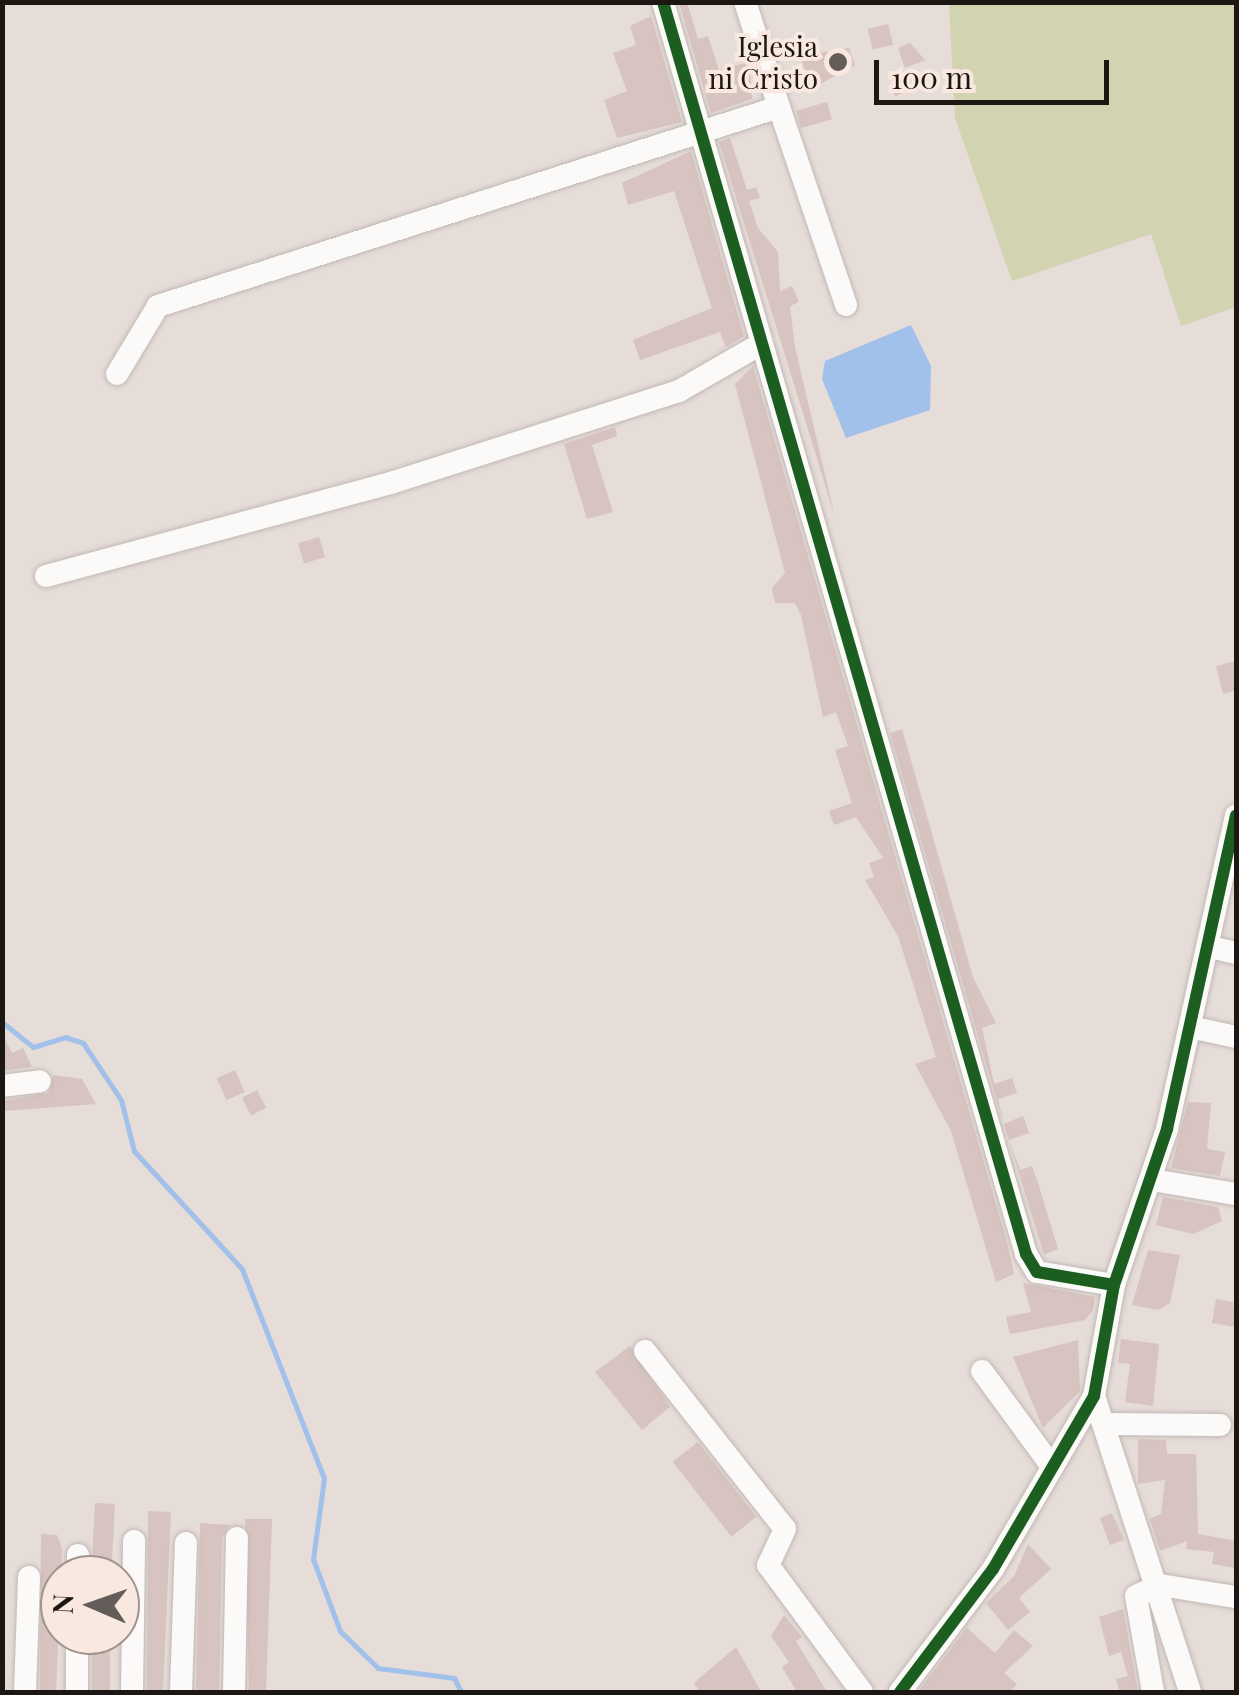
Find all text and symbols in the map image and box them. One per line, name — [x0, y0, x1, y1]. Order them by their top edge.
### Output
place label: Iglesia ni Cristo — [708, 29, 818, 95]
scale bar — [879, 40, 1114, 102]
marker: Iglesia ni Cristo — [827, 51, 849, 73]
text: 100 m — [891, 57, 972, 97]
north arrow — [40, 1555, 140, 1655]
text: N — [43, 1593, 80, 1615]

